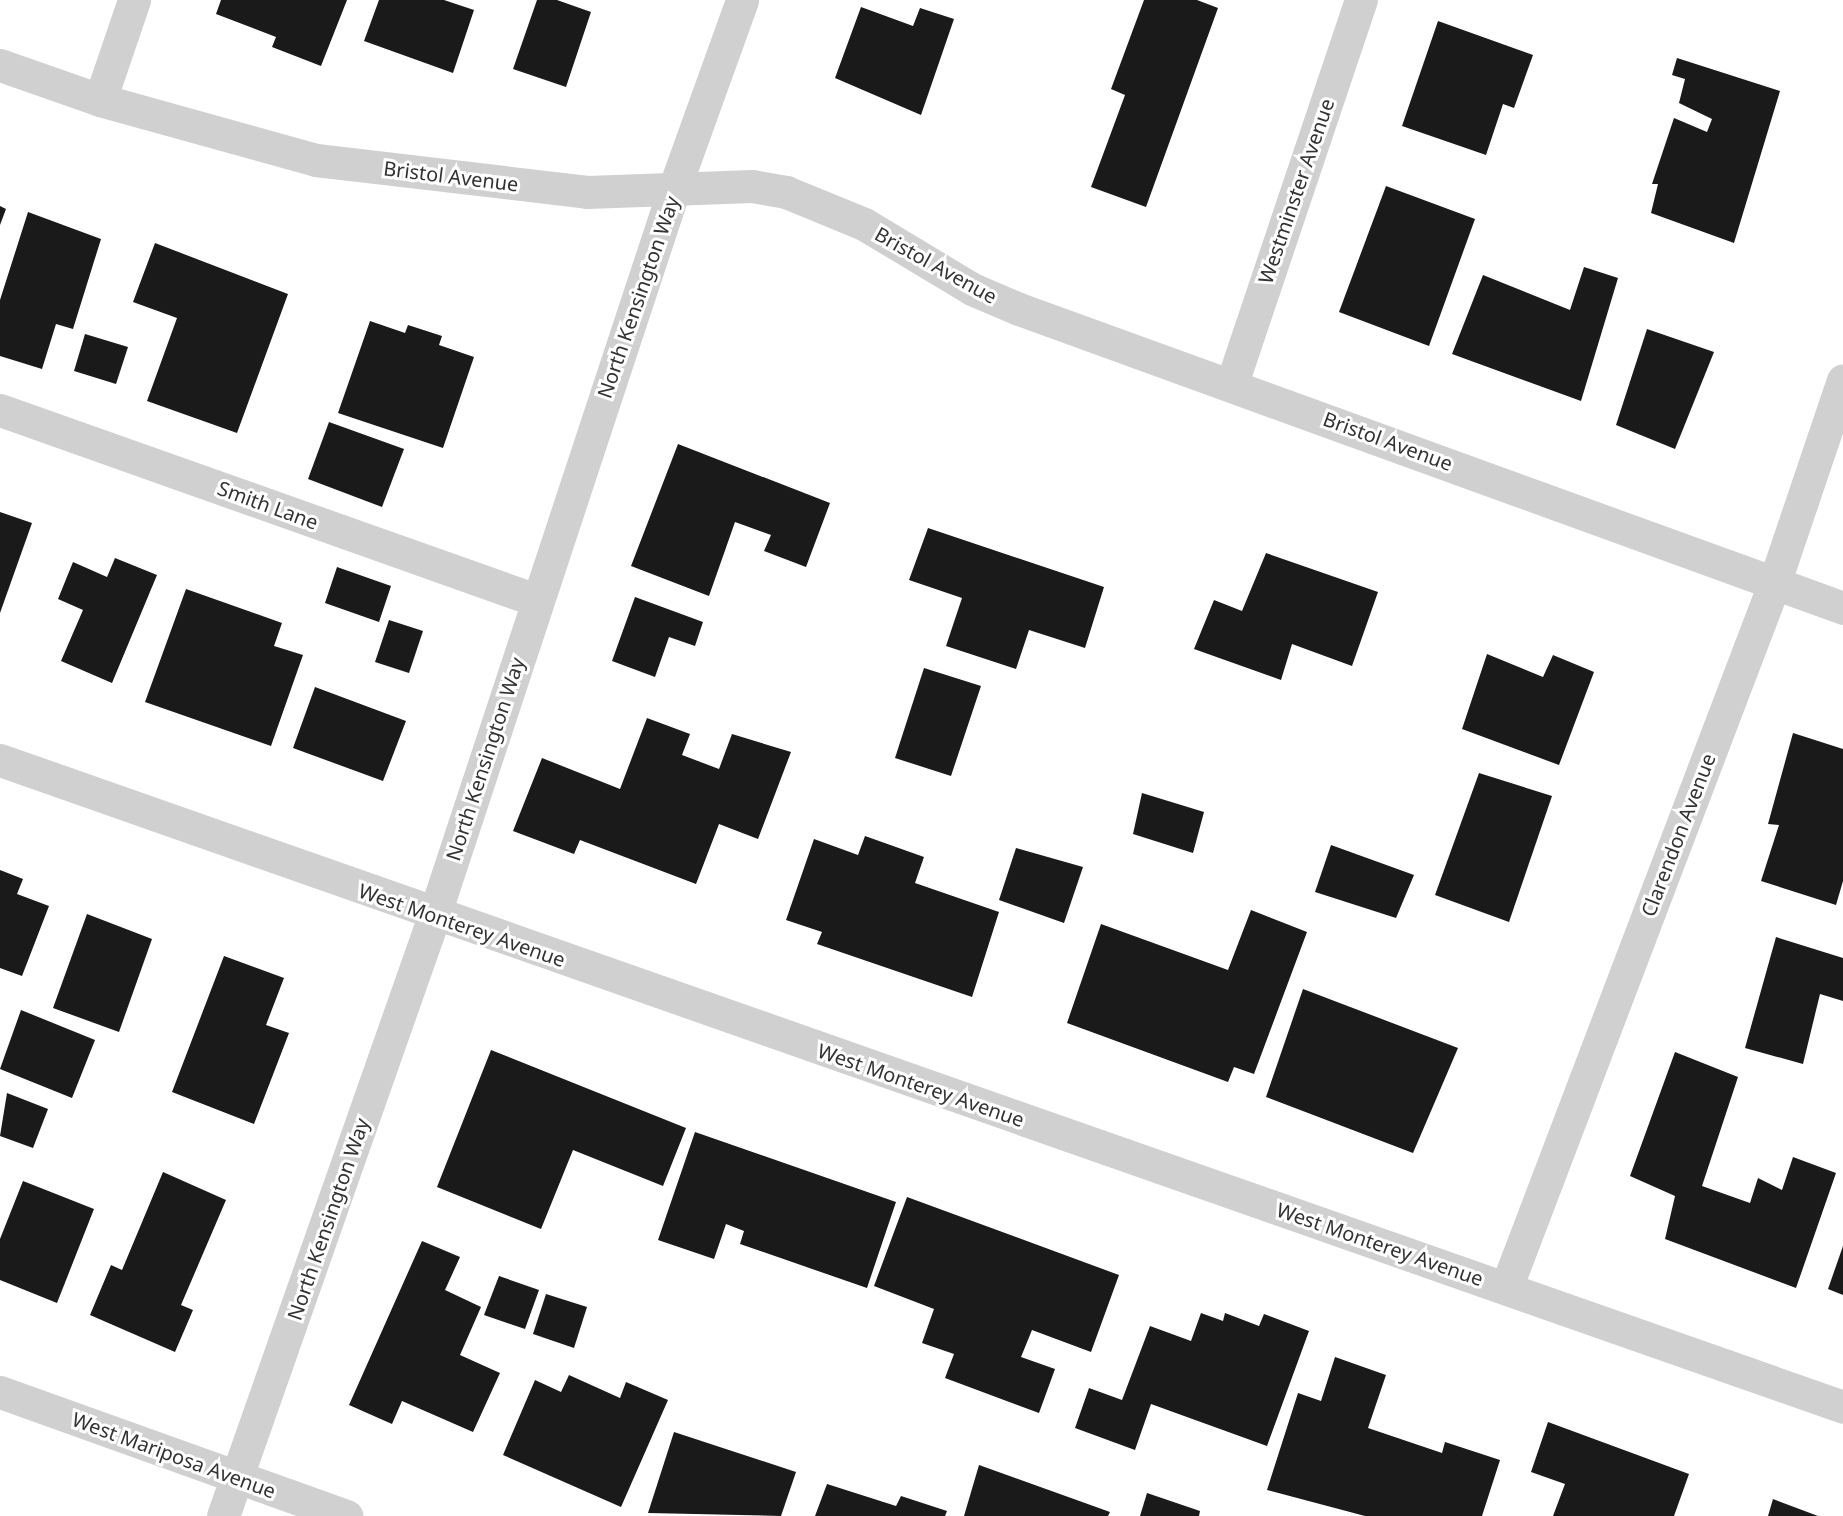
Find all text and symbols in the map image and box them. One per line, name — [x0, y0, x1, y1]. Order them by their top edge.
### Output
street label: Westminster Avenue — [1253, 95, 1339, 287]
street label: Bristol Avenue — [382, 156, 520, 196]
street label: North Kensington Way — [592, 193, 684, 401]
street label: Bristol Avenue — [871, 222, 1001, 308]
street label: Bristol Avenue — [1320, 406, 1456, 476]
street label: Smith Lane — [215, 476, 321, 534]
street label: North Kensington Way — [441, 654, 529, 864]
street label: Clarendon Avenue — [1636, 750, 1720, 920]
street label: West Monterey Avenue — [356, 878, 568, 972]
street label: West Monterey Avenue — [815, 1038, 1027, 1132]
street label: North Kensington Way — [282, 1115, 374, 1323]
street label: West Monterey Avenue — [1274, 1197, 1486, 1291]
street label: West Mariposa Avenue — [69, 1407, 279, 1503]

